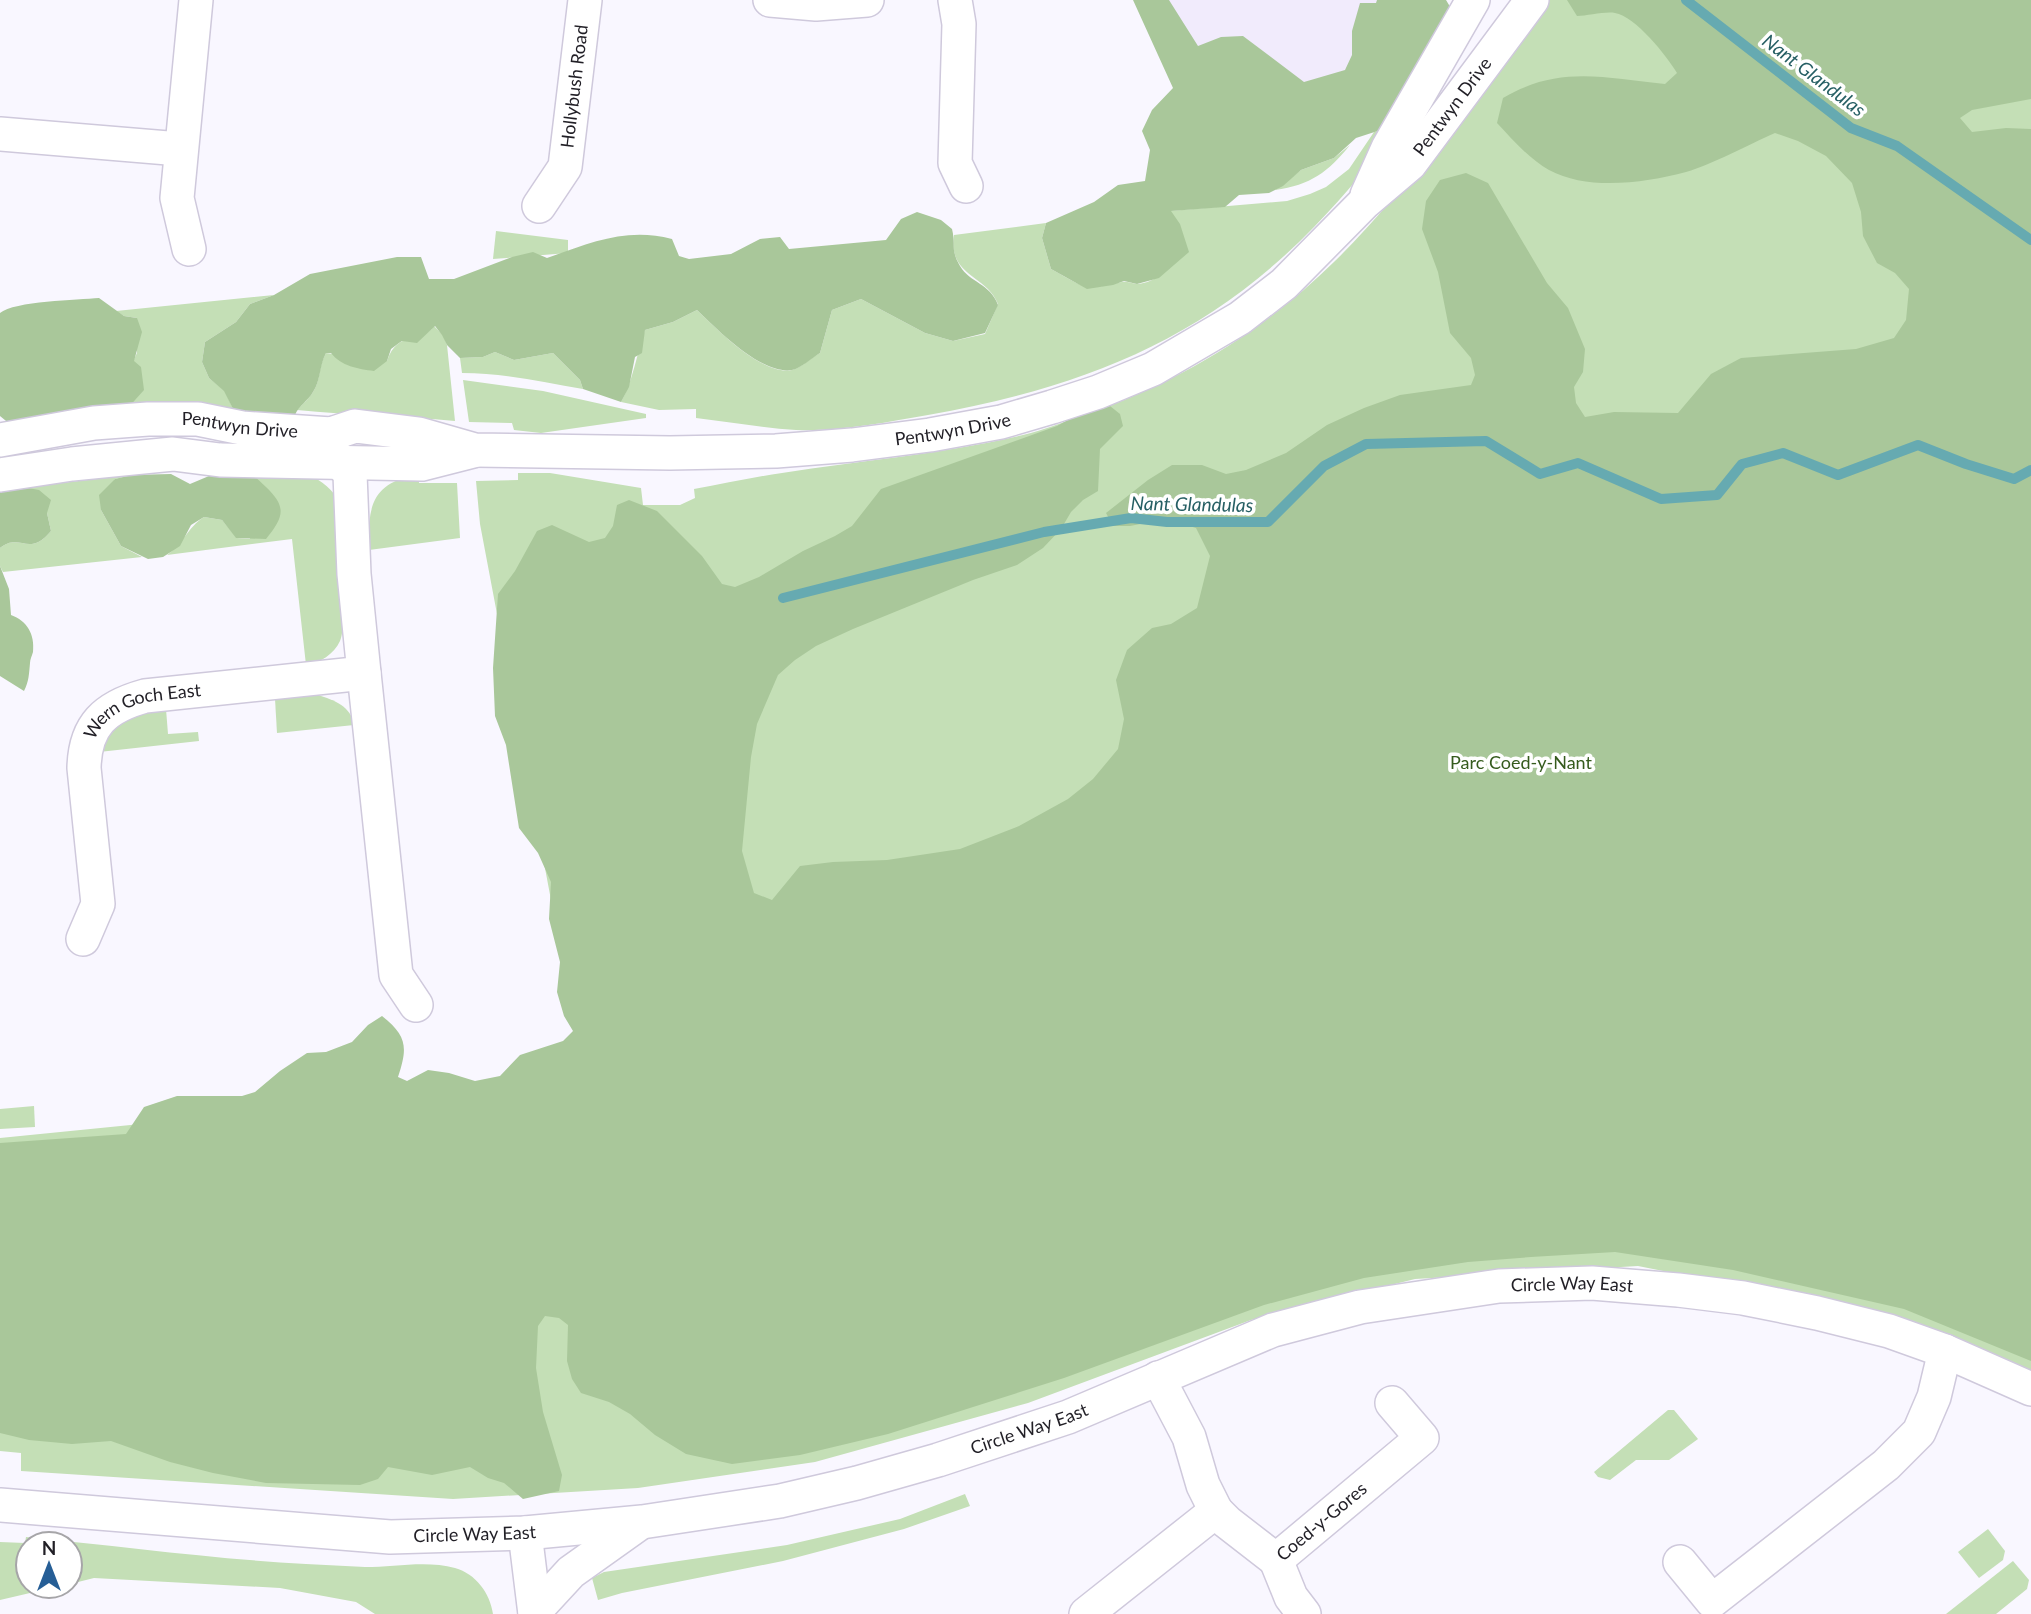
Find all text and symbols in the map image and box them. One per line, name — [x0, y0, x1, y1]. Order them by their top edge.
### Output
street label: Hollybush Road — [555, 23, 592, 149]
water label: Nant Glandulas — [1758, 29, 1870, 121]
street label: Pentwyn Drive — [1408, 53, 1496, 160]
street label: Pentwyn Drive — [182, 407, 299, 442]
street label: Pentwyn Drive — [893, 408, 1013, 449]
water label: Nant Glandulas — [1131, 491, 1254, 516]
street label: Wern Goch East — [78, 678, 202, 742]
park label: Parc Coed-y-Nant — [1450, 751, 1593, 773]
street label: Circle Way East — [1510, 1271, 1635, 1296]
street label: Circle Way East — [967, 1398, 1091, 1459]
street label: Coed-y-Gores — [1271, 1477, 1371, 1565]
street label: Circle Way East — [413, 1520, 537, 1546]
north arrow — [14, 1530, 84, 1600]
text: N — [42, 1536, 56, 1559]

